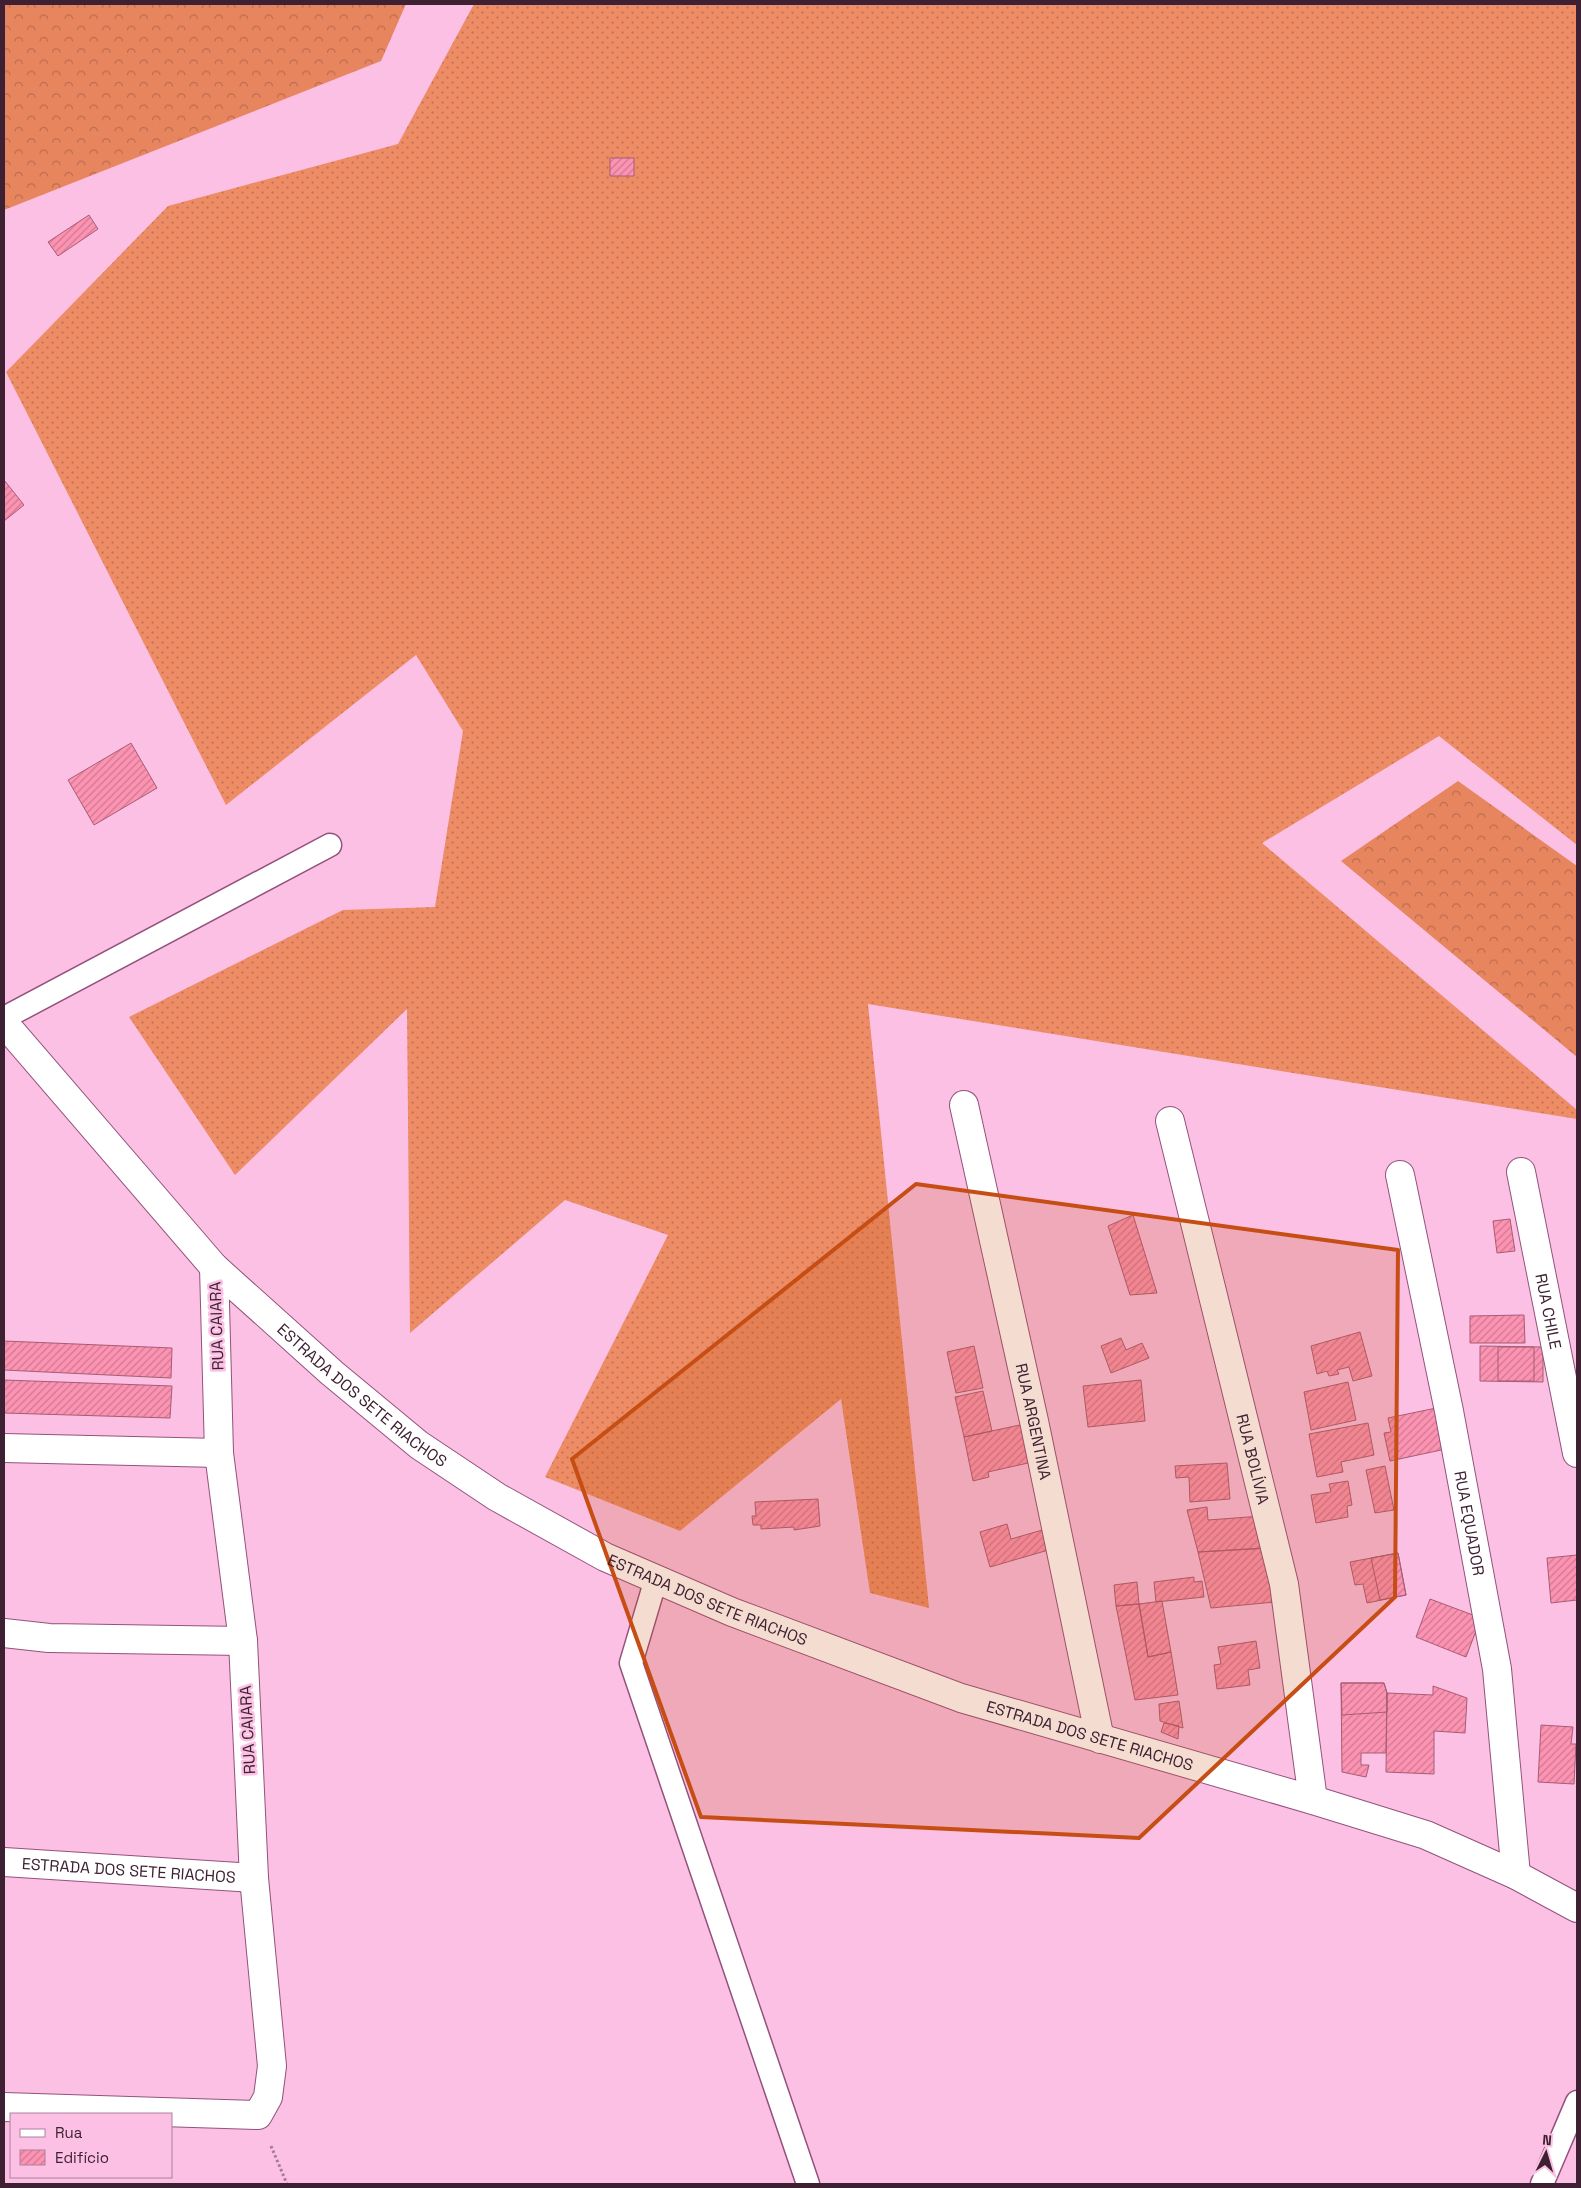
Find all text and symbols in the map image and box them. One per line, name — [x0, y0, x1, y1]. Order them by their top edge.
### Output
street label: RUA CHILE — [1530, 1272, 1566, 1351]
street label: RUA CAIARA — [204, 1281, 229, 1371]
street label: ESTRADA DOS SETE RIACHOS — [273, 1319, 451, 1472]
street label: RUA ARGENTINA — [1010, 1361, 1056, 1482]
street label: RUA BOLÍVIA — [1231, 1412, 1274, 1506]
street label: RUA EQUADOR — [1449, 1469, 1489, 1577]
street label: ESTRADA DOS SETE RIACHOS — [604, 1549, 811, 1650]
street label: RUA CAIARA — [235, 1685, 260, 1775]
street label: ESTRADA DOS SETE RIACHOS — [984, 1696, 1196, 1776]
street label: ESTRADA DOS SETE RIACHOS — [21, 1853, 237, 1888]
legend — [10, 2113, 172, 2178]
text: Rua — [55, 2123, 83, 2142]
north arrow — [1521, 2128, 1571, 2178]
text: N — [1542, 2131, 1553, 2149]
text: Edifício — [55, 2148, 109, 2167]

